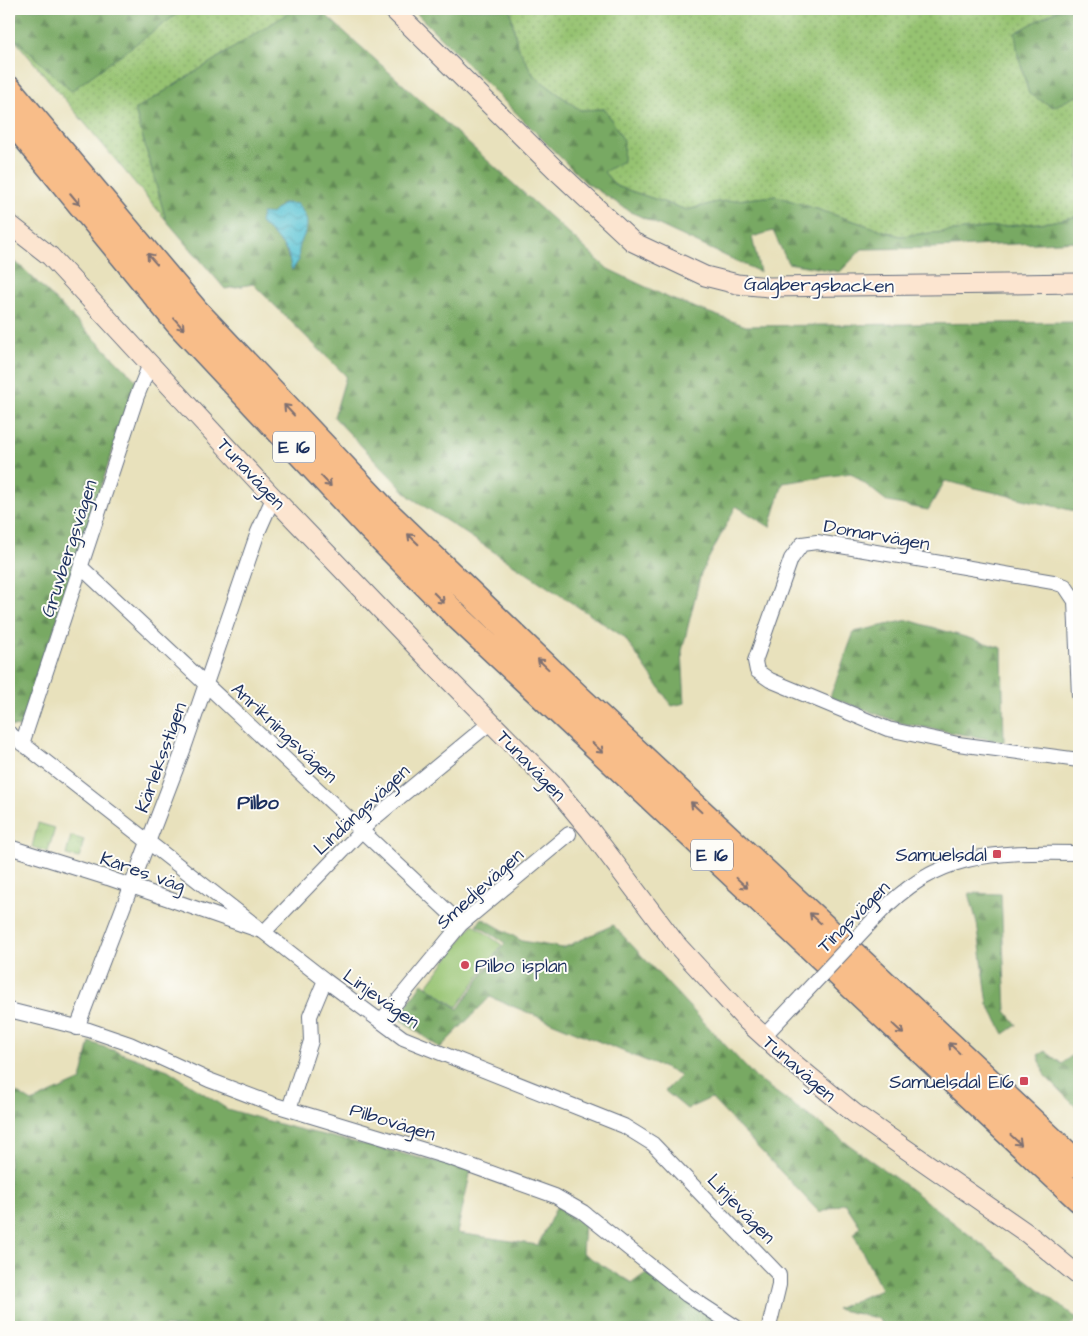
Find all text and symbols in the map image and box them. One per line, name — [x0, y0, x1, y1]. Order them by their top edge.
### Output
one-way arrow — [70, 192, 81, 205]
one-way arrow — [146, 253, 158, 266]
street label: Galgbergsbacken — [744, 271, 894, 301]
one-way arrow — [173, 318, 185, 331]
one-way arrow — [283, 404, 295, 416]
street label: Tunavägen — [210, 432, 291, 517]
road number: E 16 — [273, 432, 315, 462]
one-way arrow — [320, 475, 332, 487]
street label: Gruvbergsvägen — [34, 476, 105, 621]
street label: Domarvägen — [822, 513, 932, 559]
one-way arrow — [408, 534, 420, 546]
one-way arrow — [433, 591, 445, 604]
one-way arrow — [537, 658, 550, 670]
street label: Anrikningsvägen — [224, 677, 343, 790]
street label: Kärleksstigen — [129, 698, 195, 817]
street label: Tunavägen — [489, 724, 572, 808]
one-way arrow — [591, 742, 604, 754]
street label: Lindängsvägen — [308, 758, 417, 863]
district label: Pilbo — [237, 789, 279, 817]
one-way arrow — [690, 801, 703, 813]
road number: E 16 — [691, 840, 733, 870]
street label: Smedjevägen — [430, 842, 530, 937]
place label: Samuelsdal — [895, 842, 987, 869]
street label: Kåres väg — [96, 845, 189, 901]
marker: Samuelsdal — [991, 848, 1003, 860]
street label: Tingsvägen — [812, 875, 897, 960]
one-way arrow — [736, 877, 748, 889]
one-way arrow — [809, 912, 821, 924]
place label: Pilbo isplan — [475, 953, 567, 980]
marker: Pilbo isplan — [459, 959, 471, 971]
street label: Linjevägen — [337, 963, 425, 1036]
one-way arrow — [891, 1023, 904, 1035]
street label: Tunavägen — [756, 1030, 842, 1110]
one-way arrow — [948, 1042, 960, 1054]
place label: Samuelsdal E16 — [889, 1069, 1014, 1096]
marker: Samuelsdal E16 — [1018, 1075, 1030, 1087]
street label: Pilbovägen — [346, 1097, 439, 1149]
one-way arrow — [1010, 1134, 1023, 1146]
street label: Linjevägen — [700, 1168, 781, 1251]

